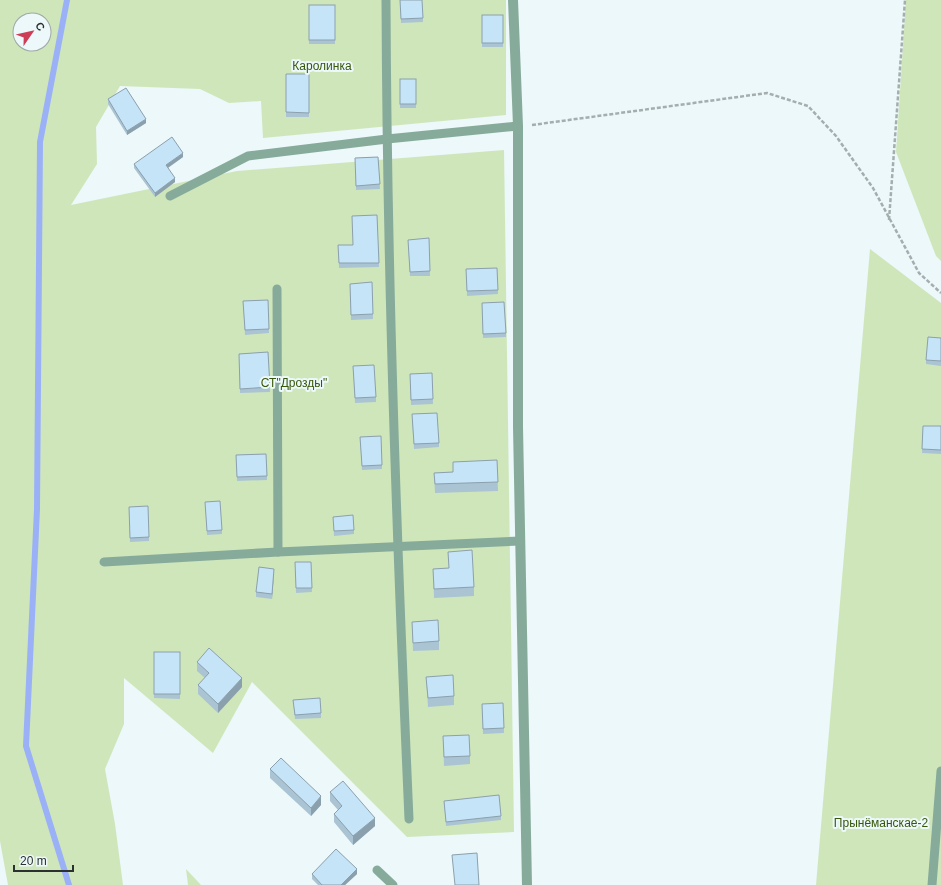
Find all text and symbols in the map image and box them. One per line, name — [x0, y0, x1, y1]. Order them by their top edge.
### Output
north arrow — [12, 12, 52, 52]
text: С — [33, 20, 48, 33]
park label: Каролинка — [292, 59, 352, 73]
park label: СТ"Дрозды" — [261, 376, 327, 390]
park label: Прынёманскае-2 — [834, 816, 928, 830]
scale bar — [14, 847, 73, 873]
text: 20 m — [20, 854, 47, 868]

